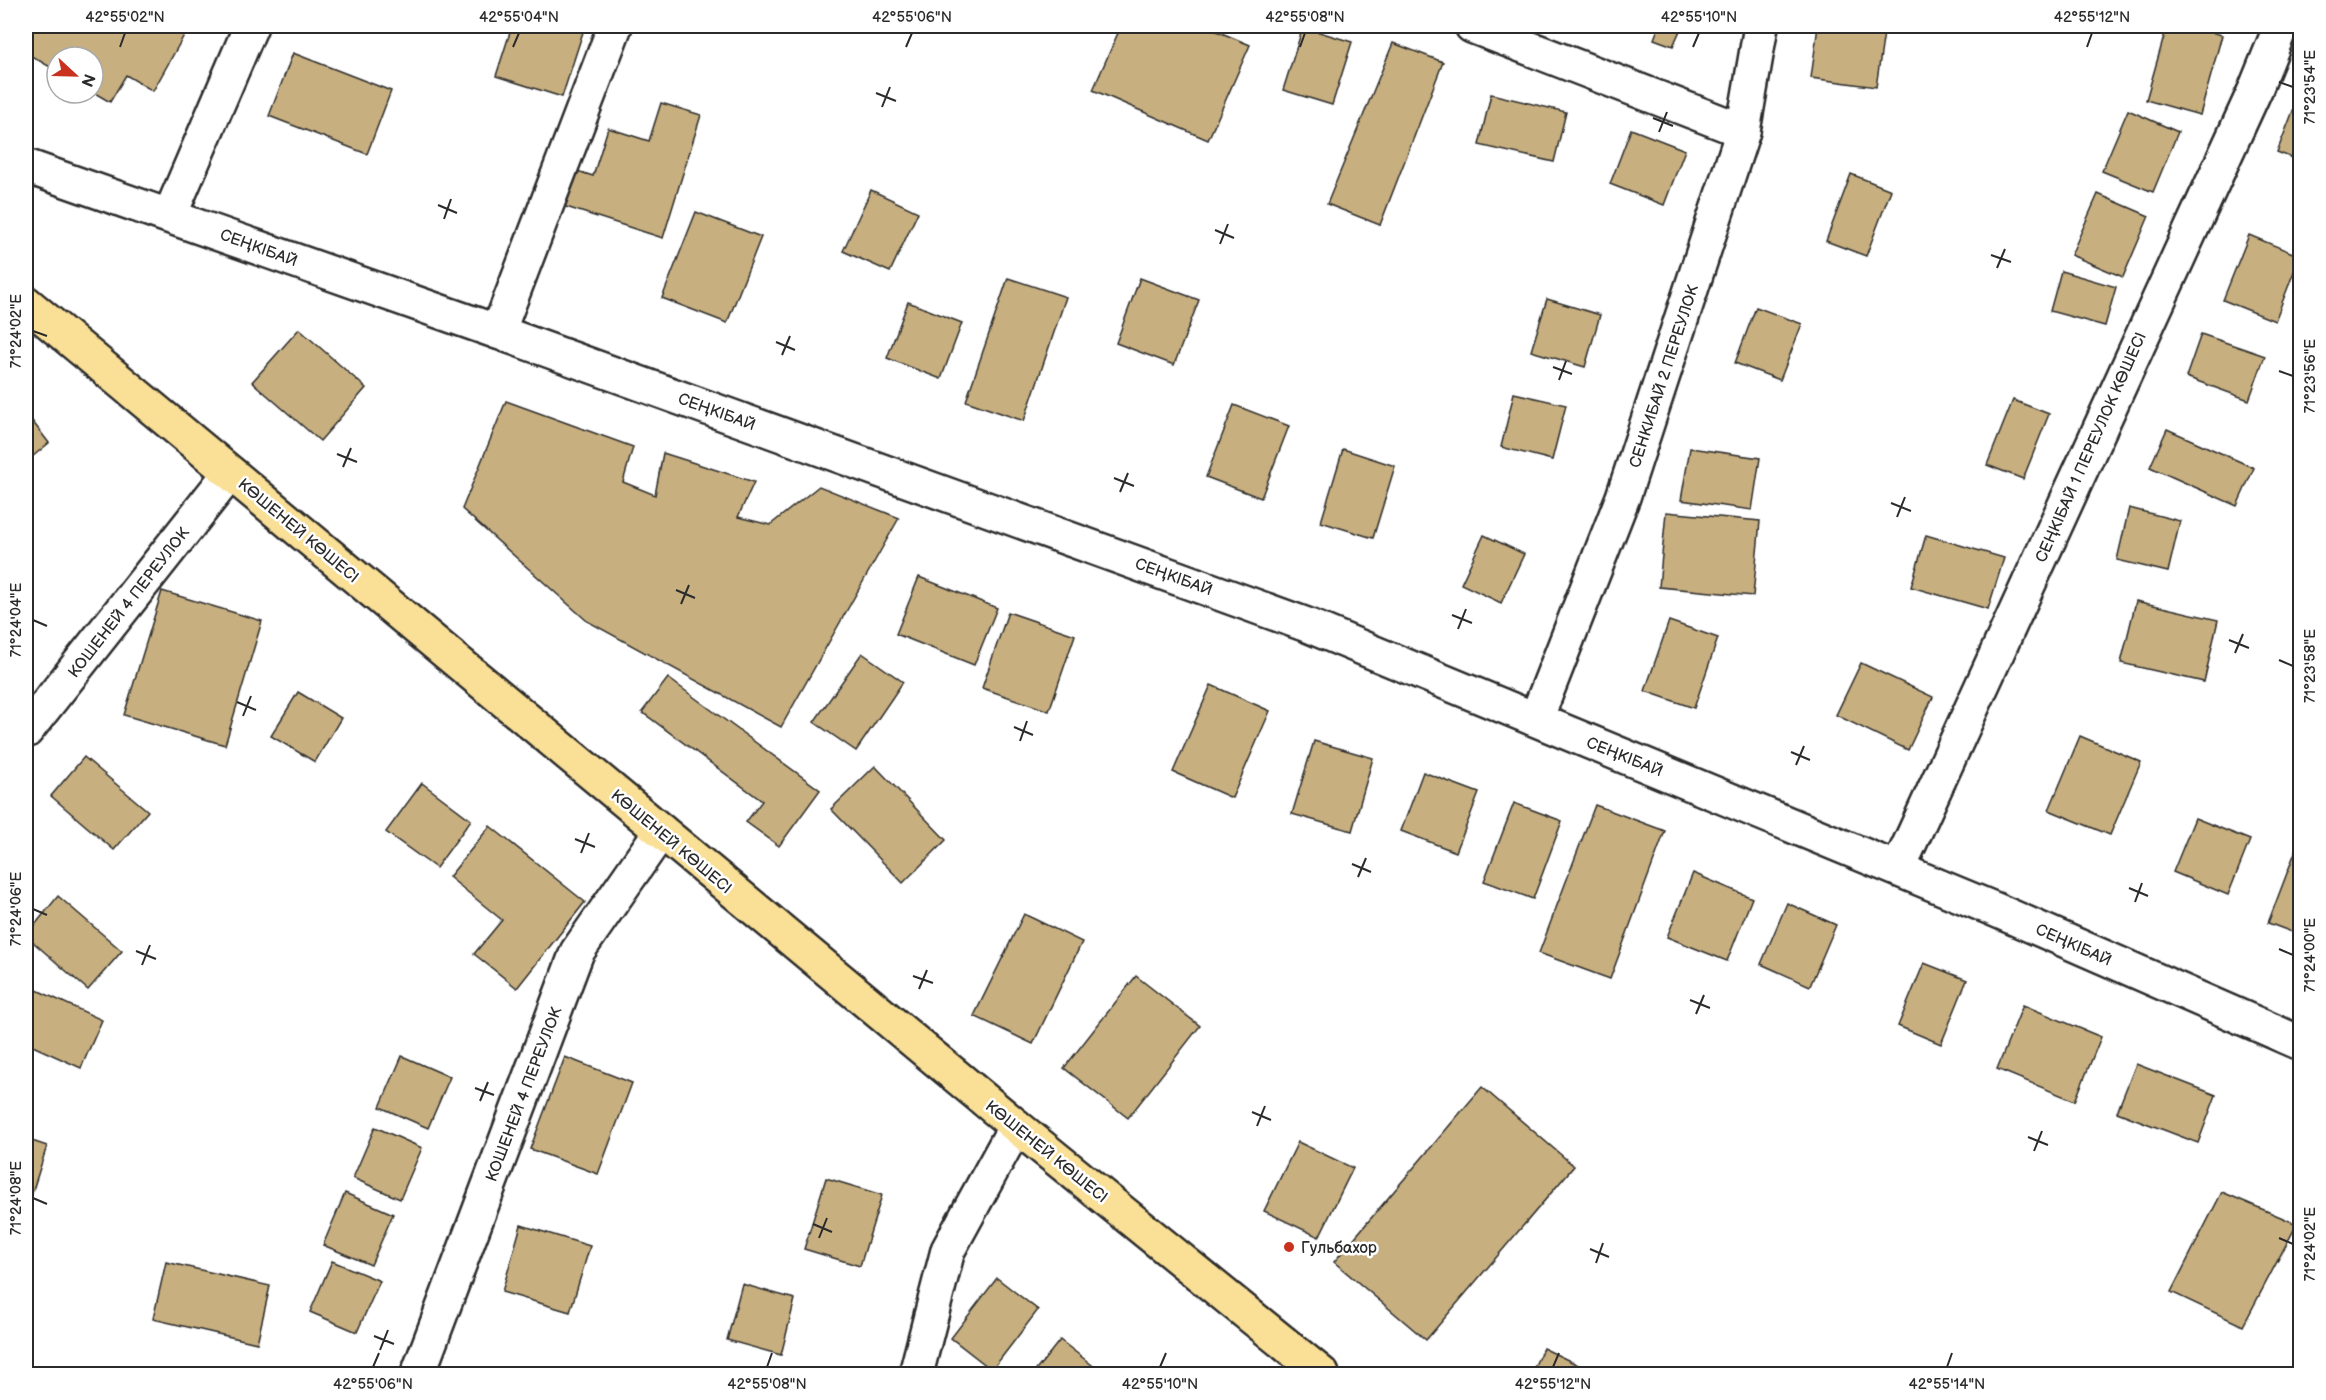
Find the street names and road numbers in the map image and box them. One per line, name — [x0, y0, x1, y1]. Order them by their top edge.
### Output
street label: СЕҢКІБАЙ — [217, 226, 300, 271]
street label: СЕНКИБАЙ 2 ПЕРЕУЛОК — [1626, 282, 1703, 470]
street label: СЕҢКІБАЙ 1 ПЕРЕУЛОК КӨШЕСІ — [2032, 330, 2151, 566]
street label: СЕҢКІБАЙ — [675, 390, 758, 435]
street label: КӨШЕНЕЙ КӨШЕСІ — [234, 475, 362, 587]
street label: КОШЕНЕЙ 4 ПЕРЕУЛОК — [65, 524, 194, 682]
street label: СЕҢКІБАЙ — [1132, 555, 1215, 600]
street label: СЕҢКІБАЙ — [1583, 733, 1666, 781]
street label: КӨШЕНЕЙ КӨШЕСІ — [607, 786, 735, 898]
street label: СЕҢКІБАЙ — [2033, 920, 2114, 971]
street label: КОШЕНЕЙ 4 ПЕРЕУЛОК — [482, 1004, 567, 1184]
street label: КӨШЕНЕЙ КӨШЕСІ — [981, 1097, 1111, 1207]

